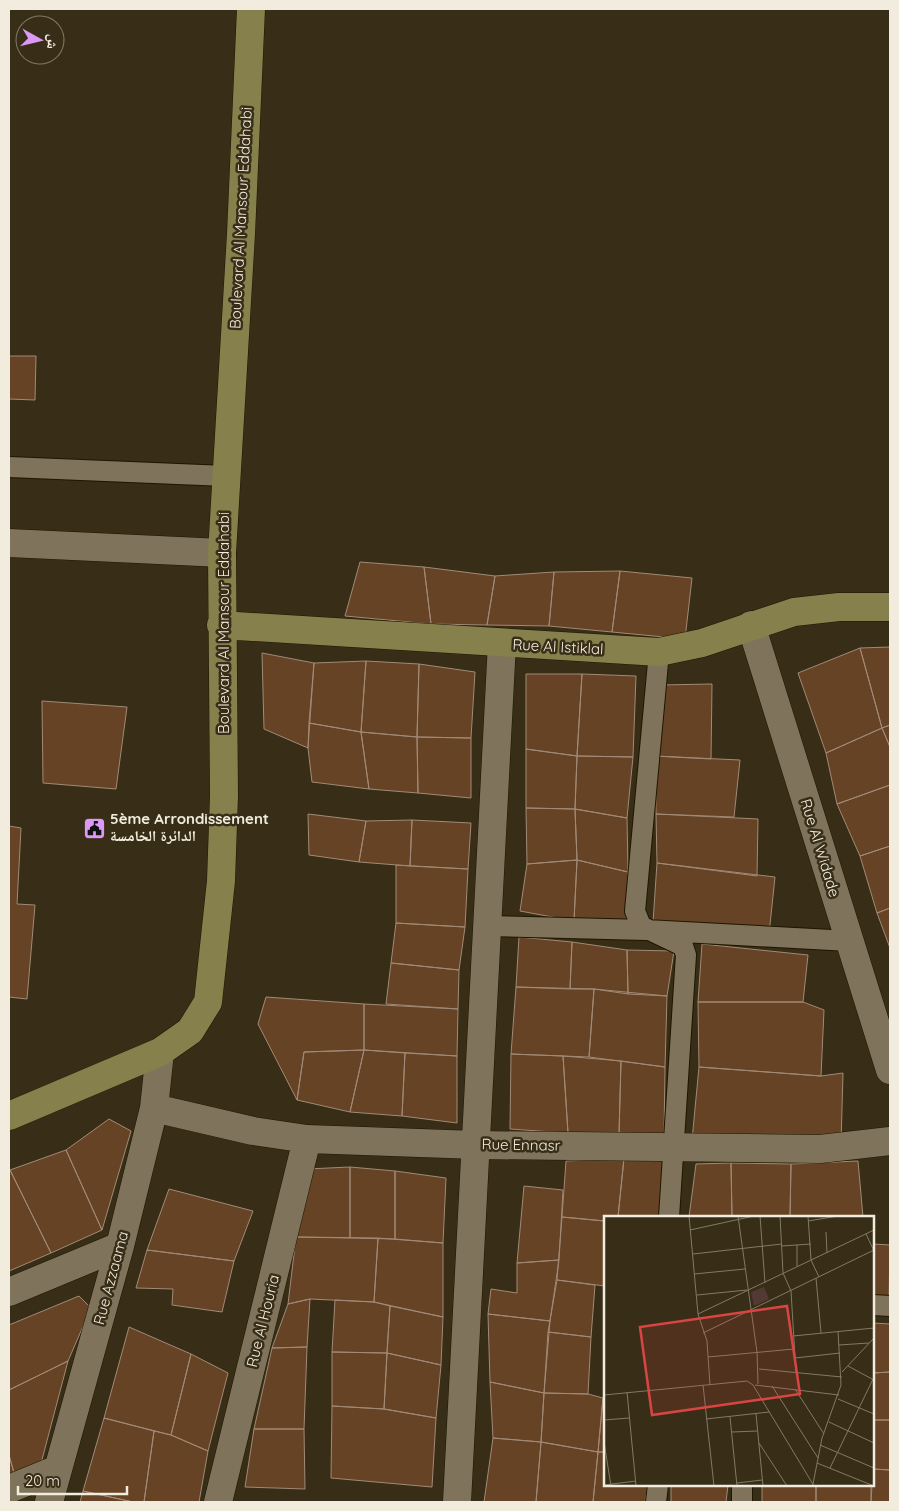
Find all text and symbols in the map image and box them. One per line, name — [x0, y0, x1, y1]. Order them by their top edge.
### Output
north arrow — [15, 15, 65, 65]
text: ش — [43, 33, 63, 51]
street label: Boulevard Al Mansour Eddahabi — [225, 107, 256, 329]
street label: Boulevard Al Mansour Eddahabi — [214, 512, 233, 734]
street label: Rue Al Istiklal — [512, 635, 604, 658]
street label: Rue Al Widade — [797, 796, 844, 899]
place label: 5ème Arrondissement الدائرة الخامسة — [110, 809, 269, 845]
public building icon: 5ème Arrondissement الدائرة الخامسة — [82, 816, 106, 840]
street label: Rue Ennasr — [481, 1134, 561, 1155]
inset map — [604, 1216, 874, 1486]
street label: Rue Azzaama — [89, 1229, 132, 1327]
street label: Rue Al Houria — [242, 1273, 283, 1369]
scale bar — [18, 1464, 126, 1496]
text: 20 m — [25, 1471, 60, 1490]

